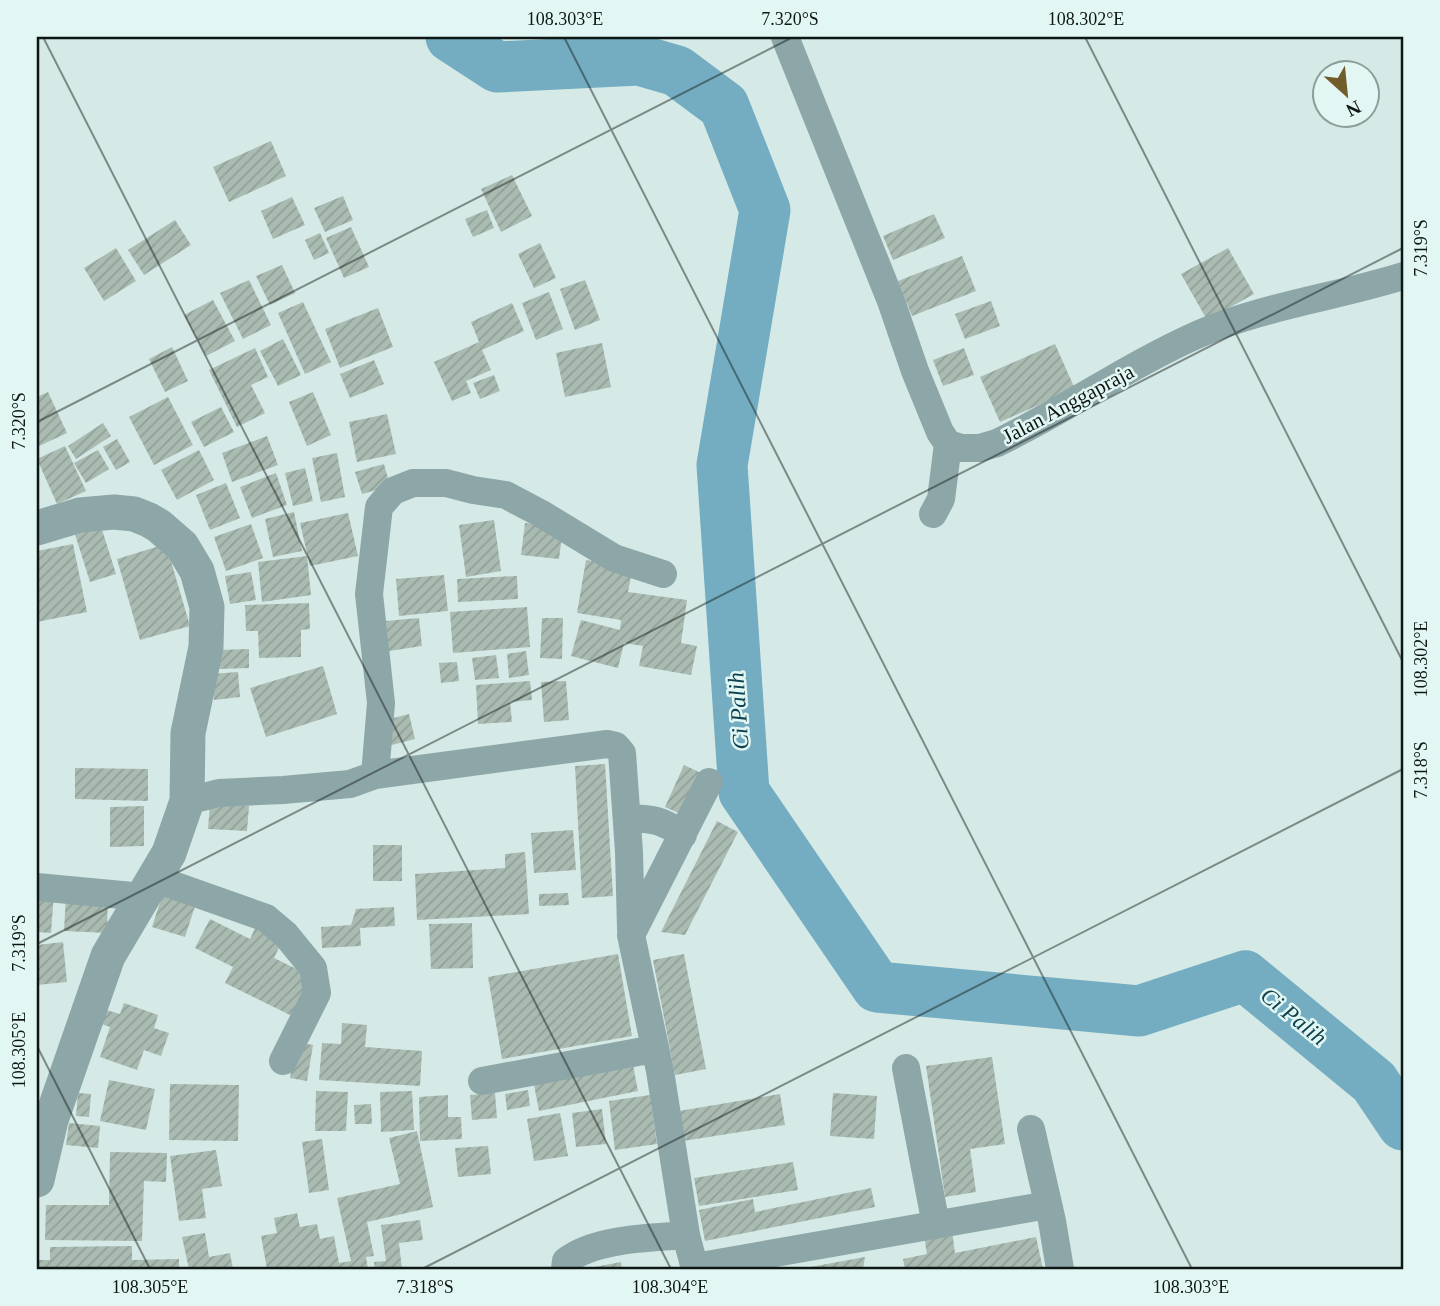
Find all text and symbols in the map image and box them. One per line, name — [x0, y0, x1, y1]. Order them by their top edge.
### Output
text: 108.303°E — [527, 9, 603, 29]
text: 7.320°S — [761, 9, 819, 29]
text: 108.302°E — [1048, 9, 1124, 29]
north arrow — [1310, 60, 1380, 130]
text: N — [1342, 96, 1364, 121]
text: 7.319°S — [1411, 219, 1431, 277]
street label: Jalan Anggapraja — [998, 359, 1138, 449]
text: 7.320°S — [9, 392, 29, 450]
text: 108.302°E — [1411, 621, 1431, 697]
water label: Ci Palih — [723, 672, 754, 750]
text: 7.318°S — [1411, 741, 1431, 799]
text: 7.319°S — [9, 914, 29, 972]
water label: Ci Palih — [1256, 982, 1332, 1050]
text: 108.305°E — [9, 1012, 29, 1088]
text: 108.305°E — [112, 1277, 188, 1297]
text: 7.318°S — [396, 1277, 454, 1297]
text: 108.304°E — [632, 1277, 708, 1297]
text: 108.303°E — [1153, 1277, 1229, 1297]

